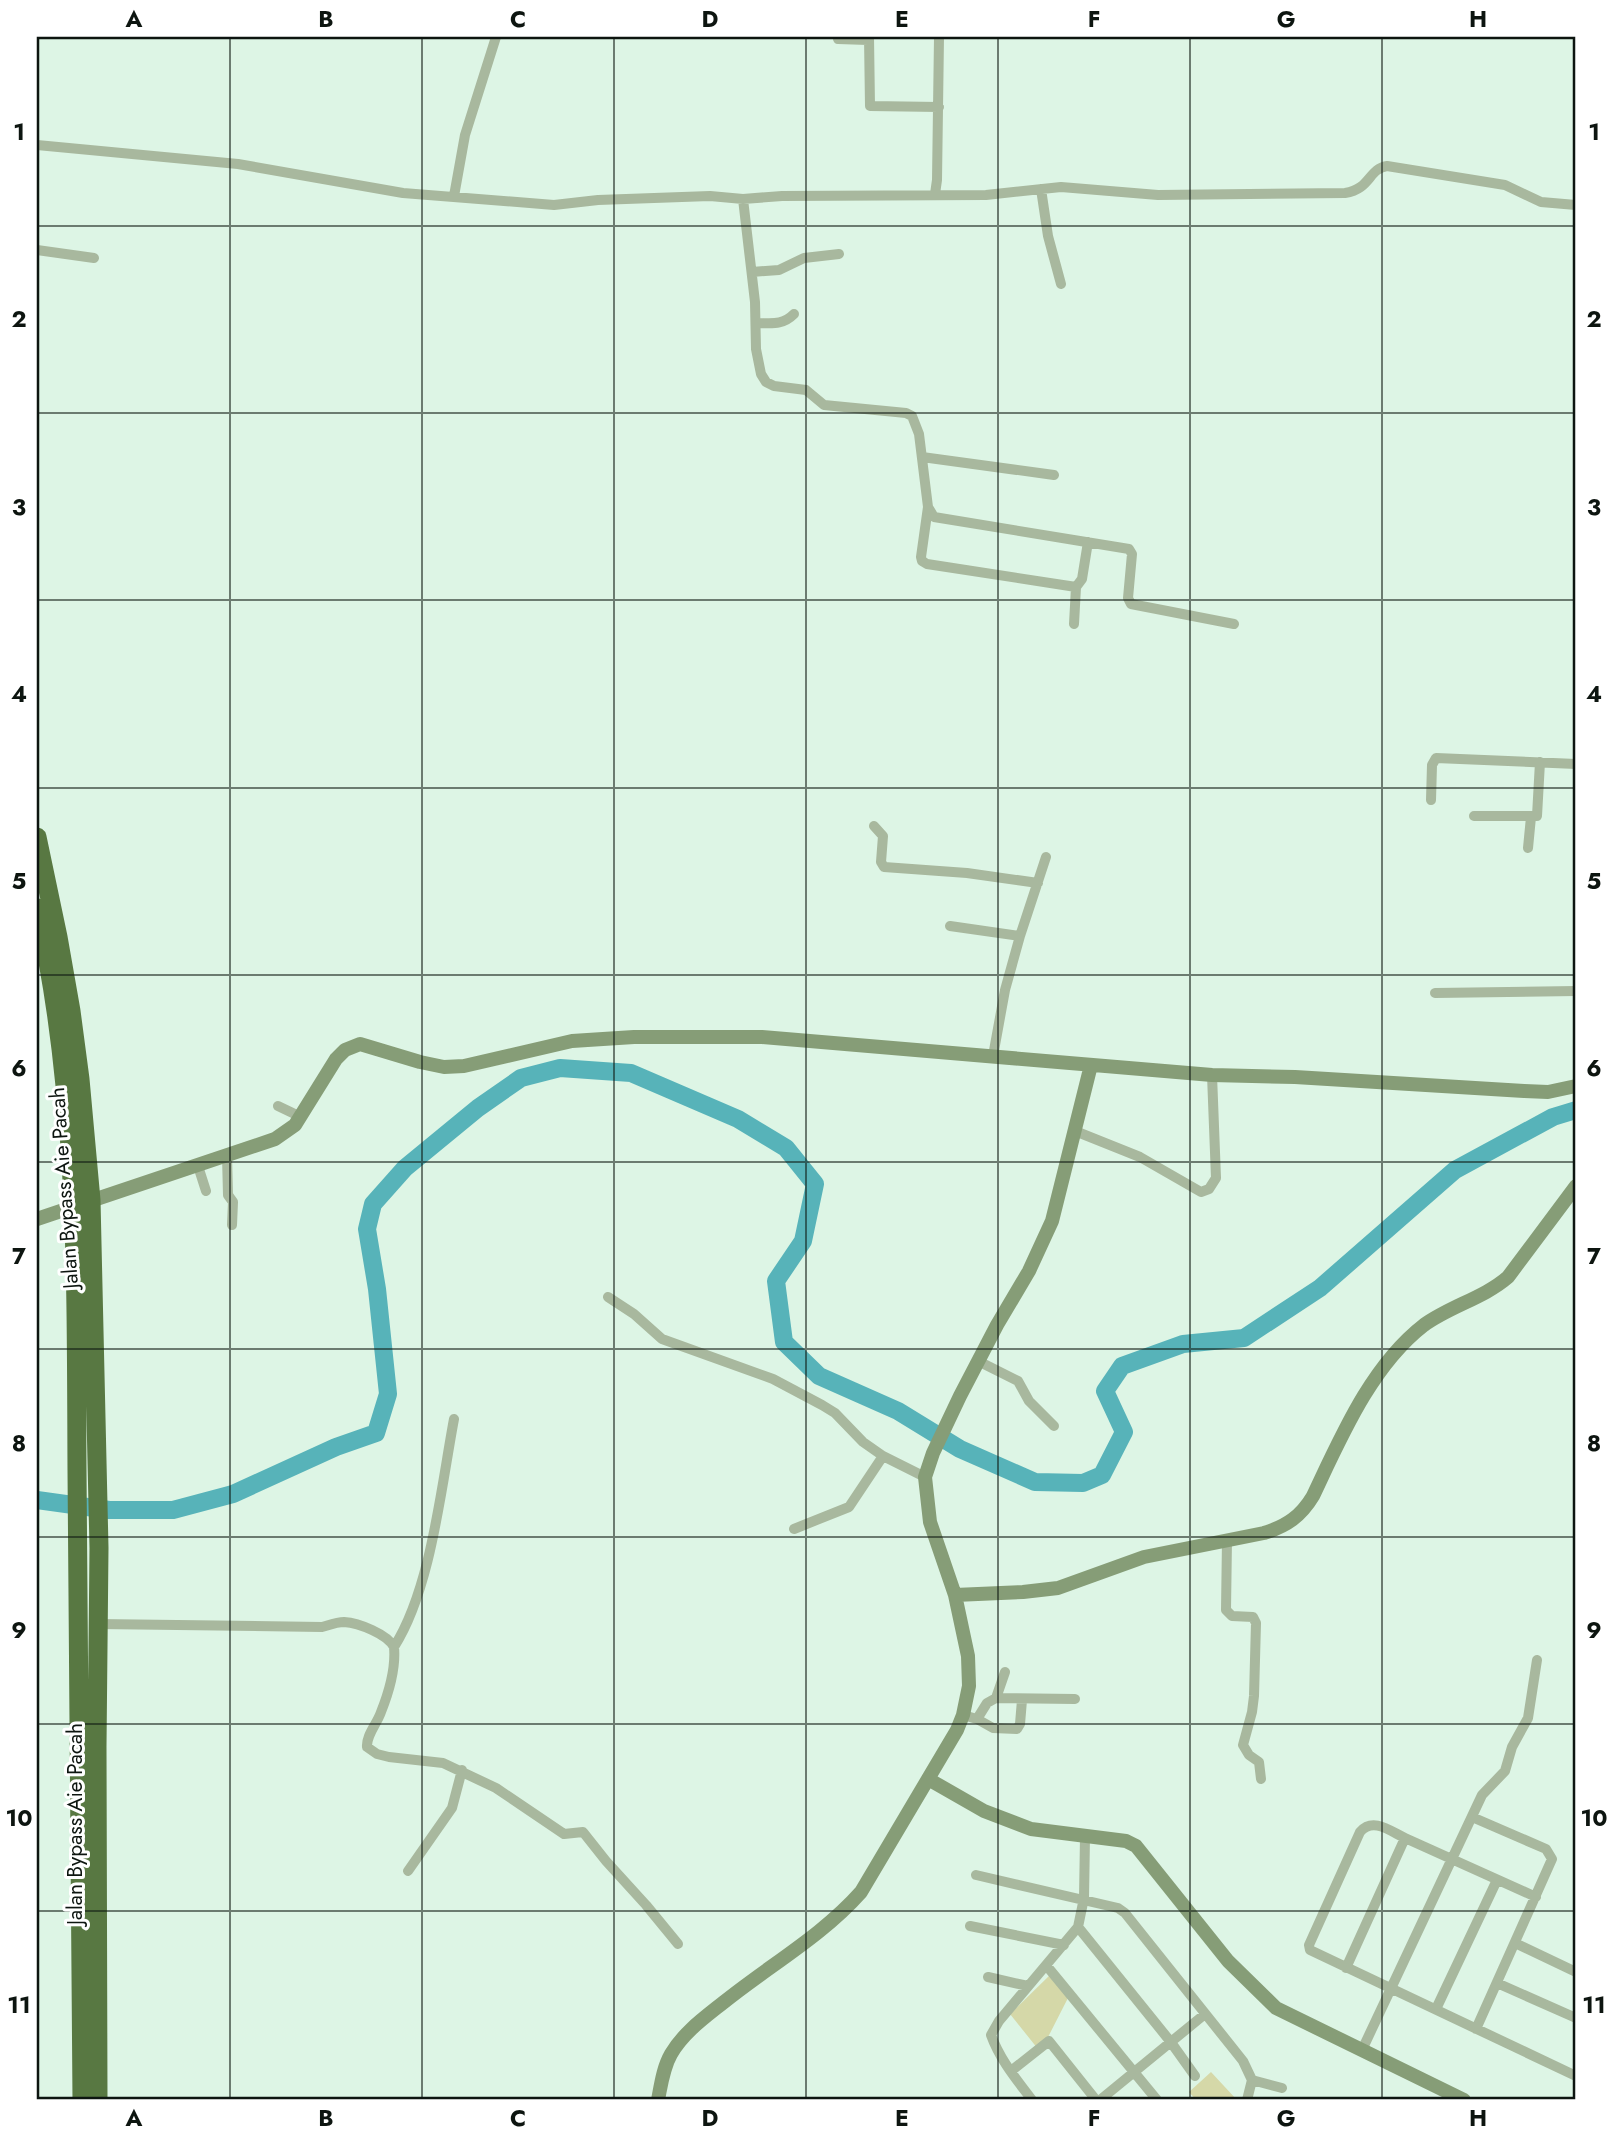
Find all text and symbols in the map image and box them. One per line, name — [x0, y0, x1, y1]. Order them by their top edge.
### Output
text: A — [125, 2, 143, 36]
text: B — [318, 2, 334, 36]
text: C — [510, 2, 526, 36]
text: D — [702, 2, 719, 36]
text: E — [895, 2, 909, 36]
text: F — [1088, 2, 1100, 36]
text: G — [1277, 2, 1295, 36]
text: H — [1469, 2, 1487, 36]
text: 1 — [13, 115, 25, 149]
text: 1 — [1588, 115, 1600, 149]
text: 2 — [11, 302, 27, 336]
text: 2 — [1586, 302, 1602, 336]
text: 3 — [12, 490, 26, 524]
text: 3 — [1587, 490, 1601, 524]
text: 4 — [11, 677, 27, 711]
text: 4 — [1586, 677, 1602, 711]
text: 5 — [12, 864, 26, 898]
text: 5 — [1587, 864, 1601, 898]
text: 6 — [11, 1051, 27, 1085]
text: 6 — [1586, 1051, 1602, 1085]
street label: Jalan Bypass Aie Pacah — [42, 1086, 86, 1293]
text: 7 — [12, 1239, 26, 1273]
text: 7 — [1587, 1239, 1601, 1273]
text: 8 — [12, 1426, 26, 1460]
text: 8 — [1587, 1426, 1601, 1460]
text: 9 — [11, 1613, 27, 1647]
text: 9 — [1586, 1613, 1602, 1647]
street label: Jalan Bypass Aie Pacah — [60, 1723, 90, 1928]
text: 10 — [6, 1801, 32, 1835]
text: 10 — [1581, 1801, 1607, 1835]
text: 11 — [7, 1988, 31, 2022]
text: 11 — [1582, 1988, 1606, 2022]
text: A — [125, 2101, 143, 2135]
text: B — [318, 2101, 334, 2135]
text: C — [510, 2101, 526, 2135]
text: D — [702, 2101, 719, 2135]
text: E — [895, 2101, 909, 2135]
text: F — [1088, 2101, 1100, 2135]
text: G — [1277, 2101, 1295, 2135]
text: H — [1469, 2101, 1487, 2135]

